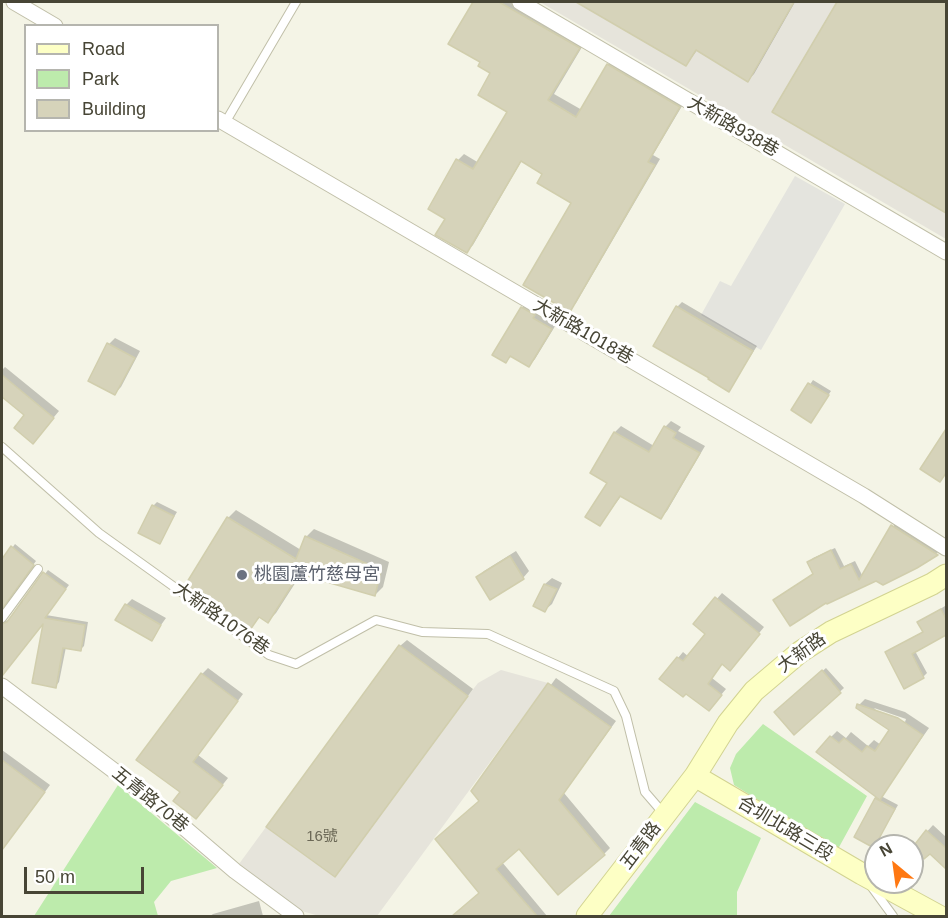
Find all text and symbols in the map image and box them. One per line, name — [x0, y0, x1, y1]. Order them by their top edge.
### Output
legend — [24, 24, 219, 132]
text: Road — [82, 39, 125, 59]
text: Park — [82, 69, 119, 89]
street label: 大新路938巷 — [683, 92, 783, 162]
text: Building — [82, 99, 146, 119]
street label: 大新路1018巷 — [529, 295, 637, 369]
place label: 桃園蘆竹慈母宮 — [254, 564, 380, 586]
marker: 桃園蘆竹慈母宮 — [235, 568, 249, 582]
street label: 大新路1076巷 — [169, 578, 273, 660]
street label: 大新路 — [774, 628, 830, 678]
street label: 五青路70巷 — [107, 763, 193, 837]
street label: 合圳北路三段 — [733, 792, 837, 866]
street label: 五青路 — [616, 818, 666, 874]
house number: 16號 — [306, 828, 338, 846]
north arrow — [864, 834, 924, 894]
text: N — [877, 839, 895, 860]
scale bar — [27, 855, 147, 893]
text: 50 m — [35, 867, 75, 887]

